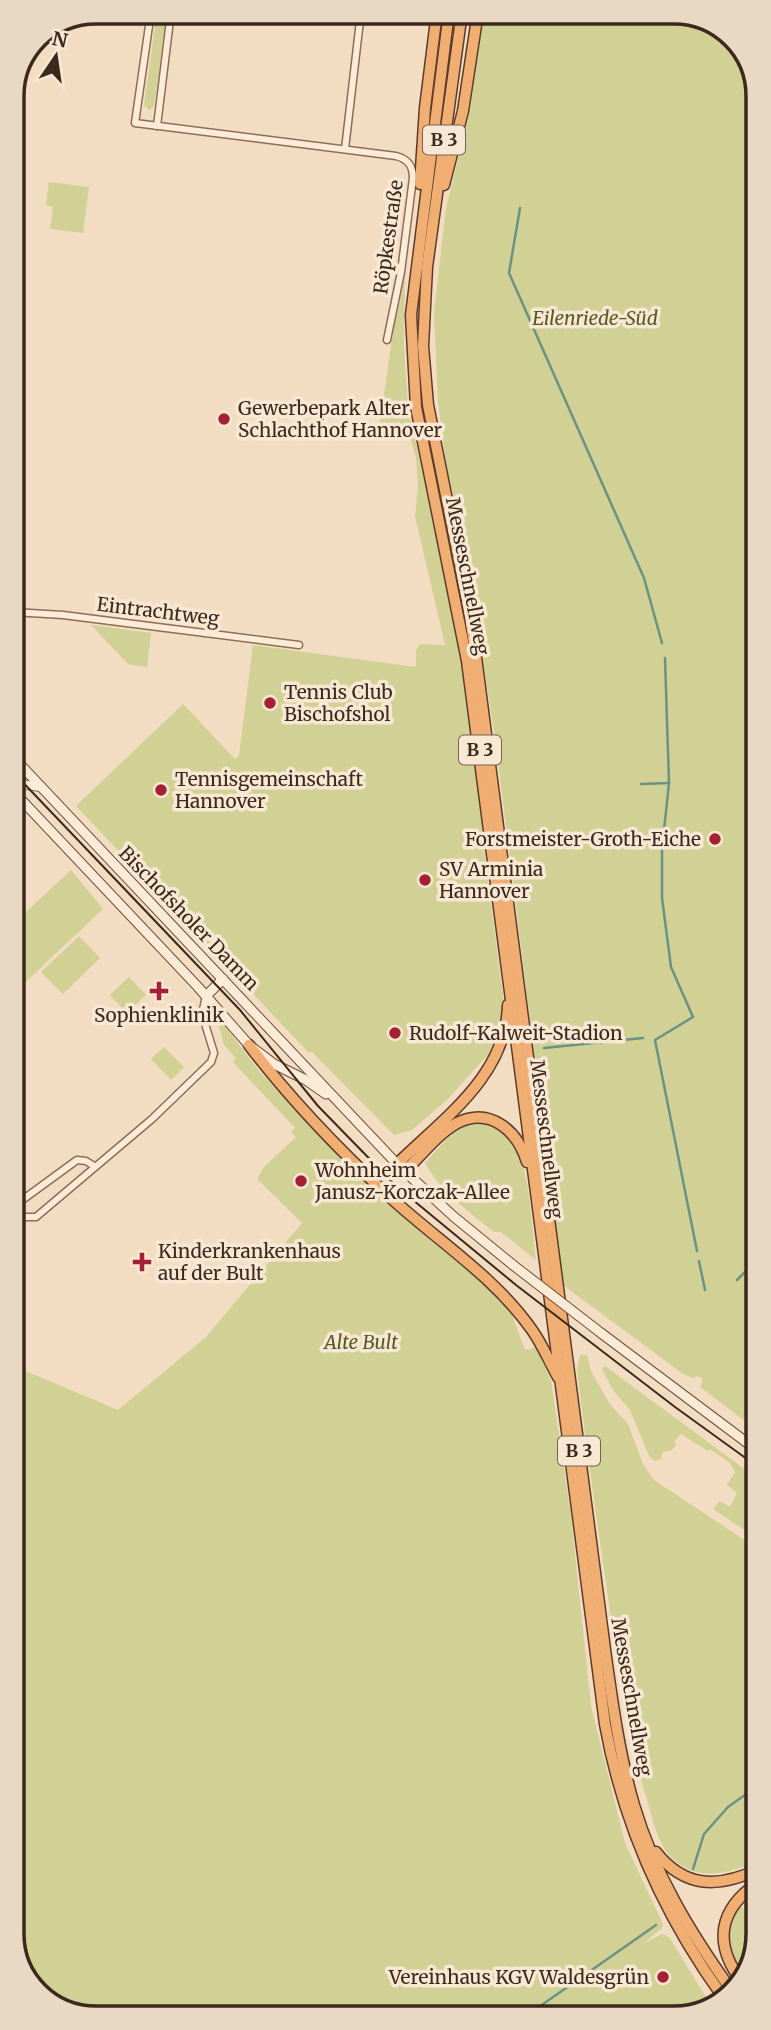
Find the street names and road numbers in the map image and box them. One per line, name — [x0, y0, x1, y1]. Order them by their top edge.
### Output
road number: B 3 — [423, 125, 465, 154]
street label: Röpkestraße — [368, 178, 408, 296]
street label: Messeschnellweg — [441, 495, 495, 657]
street label: Eintrachtweg — [95, 592, 221, 630]
road number: B 3 — [459, 736, 501, 764]
street label: Bischofsholer Damm — [114, 841, 264, 995]
street label: Messeschnellweg — [525, 1058, 569, 1220]
road number: B 3 — [558, 1436, 600, 1466]
street label: Messeschnellweg — [606, 1616, 658, 1778]

